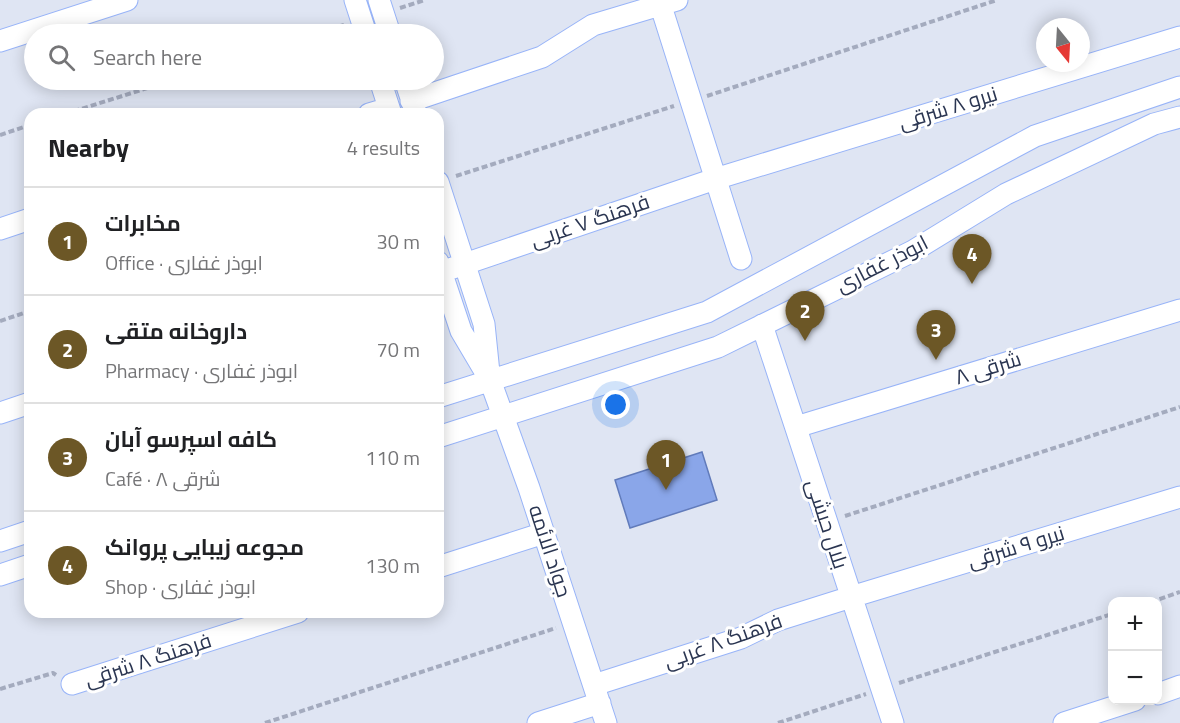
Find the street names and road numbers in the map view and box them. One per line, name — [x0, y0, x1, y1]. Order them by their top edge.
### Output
street label: نیرو ۸ شرقی — [894, 77, 1001, 137]
street label: فرهنگ ۷ غربی — [526, 185, 654, 255]
street label: ابوذر غفاری — [830, 226, 933, 300]
street label: ۸ شرقی — [950, 342, 1025, 392]
street label: بلال حبشی — [798, 475, 858, 573]
street label: جواد الائمه — [521, 500, 581, 601]
street label: نیرو ۹ شرقی — [963, 516, 1068, 576]
street label: فرهنگ ۸ غربی — [659, 604, 787, 676]
street label: فرهنگ ۸ شرقی — [80, 623, 215, 695]

